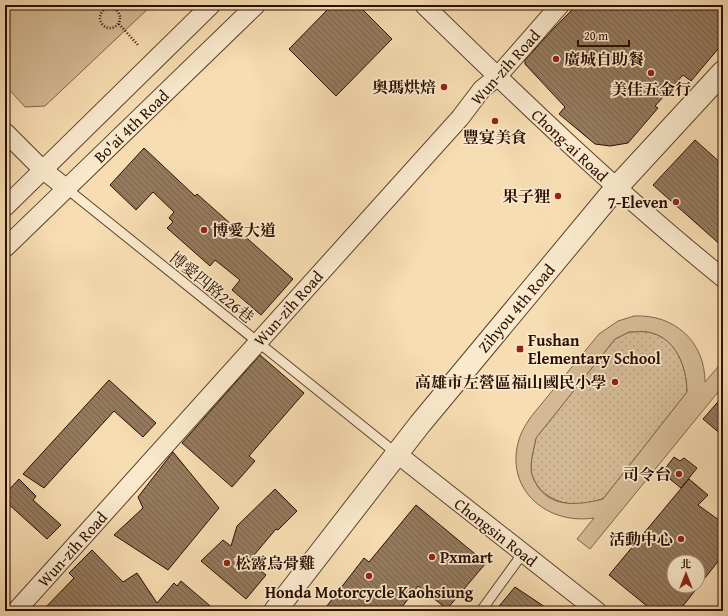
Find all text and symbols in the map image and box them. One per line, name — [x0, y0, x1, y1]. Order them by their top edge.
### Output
scale bar — [578, 22, 629, 48]
street label: Wun-zih Road — [465, 24, 546, 110]
text: 20 m — [584, 27, 608, 44]
place label: 廣城自助餐 — [564, 47, 644, 71]
marker: 廣城自助餐 — [551, 54, 561, 64]
marker: 美佳五金行 — [646, 68, 656, 78]
place label: 奧瑪烘焙 — [372, 75, 436, 99]
place label: 美佳五金行 — [611, 77, 691, 101]
marker: 奧瑪烘焙 — [439, 82, 449, 92]
street label: Bo'ai 4th Road — [88, 84, 174, 168]
street label: Chong-ai Road — [526, 103, 614, 187]
marker: 豐宴美食 — [490, 116, 500, 126]
place label: 豐宴美食 — [463, 125, 527, 149]
place label: 果子狸 — [502, 184, 550, 208]
place label: 7-Eleven — [607, 190, 669, 214]
marker: 果子狸 — [553, 191, 563, 201]
marker: 7-Eleven — [671, 197, 681, 207]
place label: 博愛大道 — [212, 218, 276, 242]
marker: 博愛大道 — [199, 225, 209, 235]
street label: 博愛四路226巷 — [164, 245, 260, 329]
street label: Zihyou 4th Road — [472, 258, 561, 358]
street label: Wun-zih Road — [248, 265, 329, 351]
place label: Fushan Elementary School — [528, 328, 661, 370]
marker: Fushan Elementary School — [515, 344, 525, 354]
place label: 高雄市左營區福山國民小學 — [415, 370, 607, 394]
marker: 高雄市左營區福山國民小學 — [610, 377, 620, 387]
place label: 司令台 — [623, 462, 671, 486]
marker: 司令台 — [674, 469, 684, 479]
street label: Chongsin Road — [449, 492, 543, 572]
street label: Wun-zih Road — [32, 506, 113, 592]
place label: 活動中心 — [609, 527, 673, 551]
marker: 活動中心 — [676, 534, 686, 544]
place label: Pxmart — [440, 545, 493, 569]
place label: 松露烏骨雞 — [235, 551, 315, 575]
marker: Pxmart — [427, 552, 437, 562]
north arrow — [666, 554, 706, 594]
text: 北 — [681, 556, 692, 572]
marker: 松露烏骨雞 — [222, 558, 232, 568]
marker: Honda Motorcycle Kaohsiung — [364, 571, 374, 581]
place label: Honda Motorcycle Kaohsiung — [265, 580, 474, 604]

